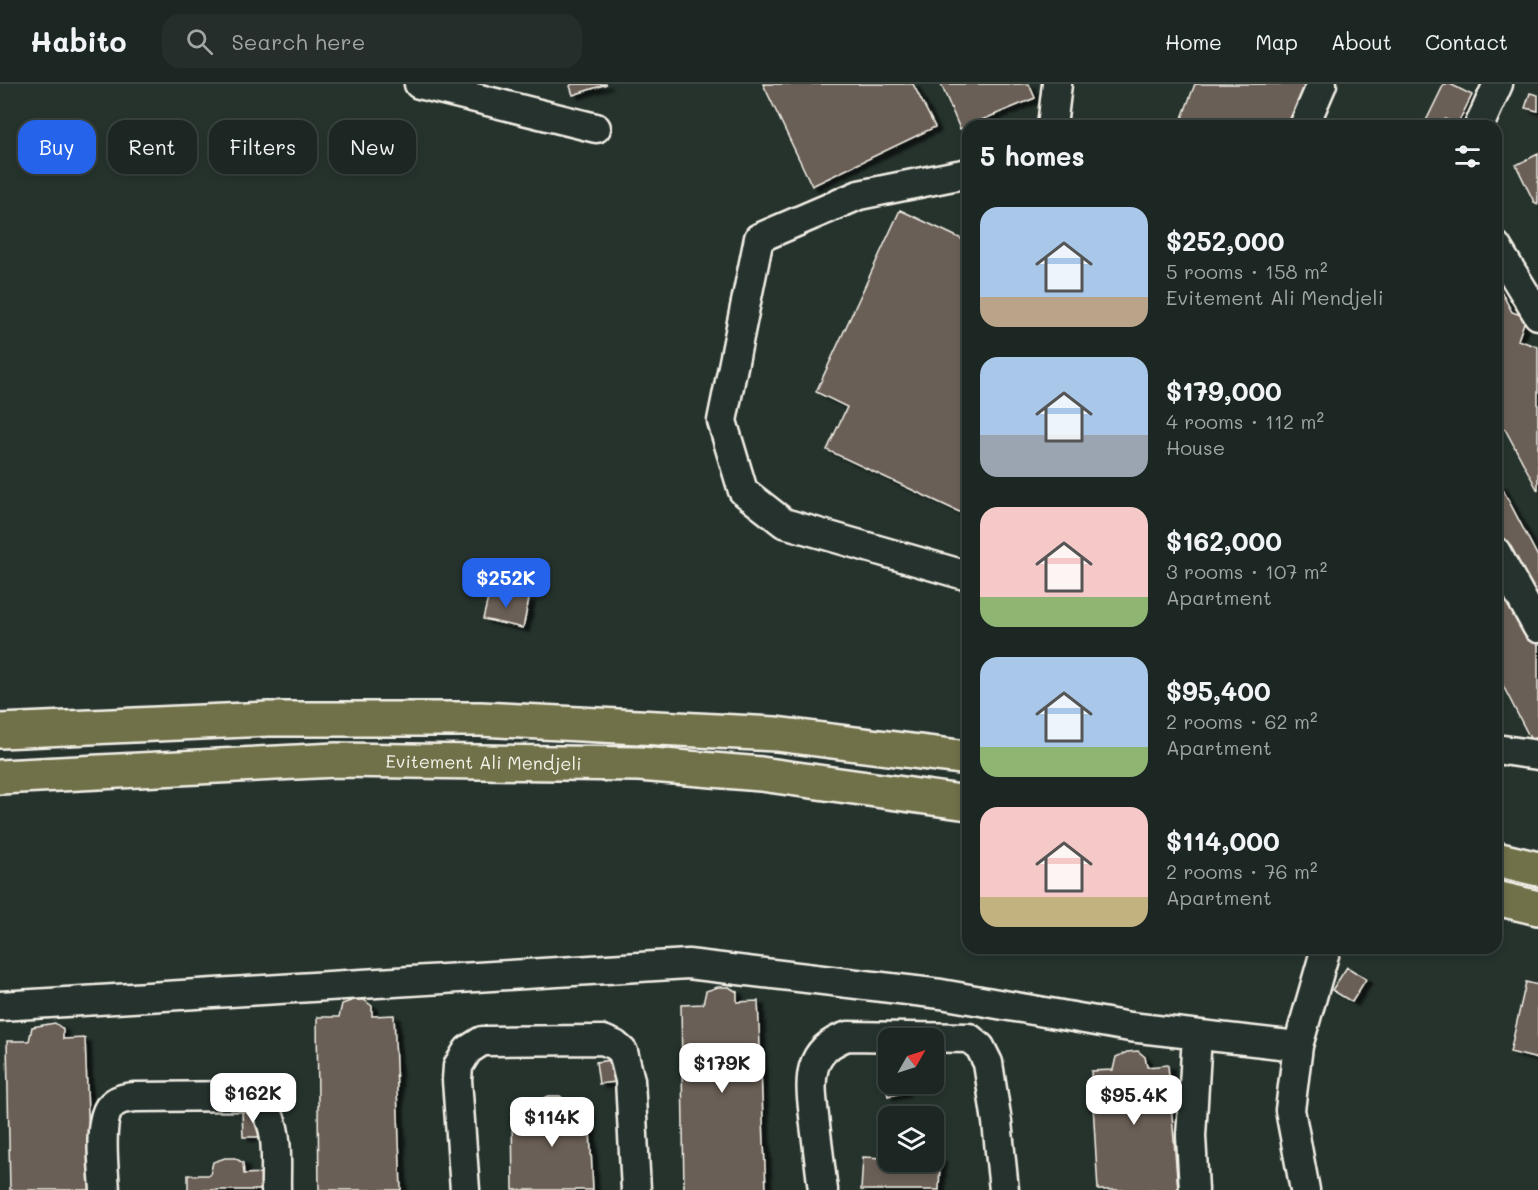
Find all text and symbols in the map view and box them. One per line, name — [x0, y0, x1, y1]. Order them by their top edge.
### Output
search box — [162, 14, 582, 68]
text: Habito — [30, 23, 126, 59]
icon: search — [183, 25, 216, 58]
text: Search here — [231, 27, 365, 56]
text: Home — [1165, 28, 1222, 55]
text: Map — [1255, 28, 1298, 55]
text: About — [1331, 28, 1392, 55]
text: Contact — [1425, 28, 1508, 55]
chip: Buy — [18, 120, 96, 174]
chip: Rent — [108, 120, 197, 174]
chip: Filters — [209, 120, 317, 174]
chip: New — [329, 120, 416, 174]
text: 5 homes — [980, 139, 1085, 173]
icon: filters — [1451, 140, 1484, 173]
text: $252,000 — [1166, 224, 1284, 258]
icon: home — [1028, 231, 1100, 303]
text: 5 rooms · 158 m² — [1166, 258, 1328, 284]
text: Evitement Ali Mendjeli — [1166, 284, 1384, 310]
text: $179,000 — [1166, 374, 1282, 408]
icon: home — [1028, 381, 1100, 453]
text: 4 rooms · 112 m² — [1166, 408, 1324, 434]
text: House — [1166, 434, 1225, 460]
text: $162,000 — [1166, 524, 1282, 558]
icon: home — [1028, 531, 1100, 603]
pin: $252K — [464, 558, 548, 609]
text: 3 rooms · 107 m² — [1166, 558, 1327, 584]
text: $252K — [476, 564, 536, 590]
text: Apartment — [1166, 584, 1272, 610]
text: $95,400 — [1166, 674, 1271, 708]
icon: home — [1028, 681, 1100, 753]
text: 2 rooms · 62 m² — [1166, 708, 1318, 734]
text: Apartment — [1166, 734, 1272, 760]
street label: Evitement Ali Mendjeli — [385, 749, 582, 775]
text: $114,000 — [1166, 824, 1280, 858]
icon: home — [1028, 831, 1100, 903]
text: 2 rooms · 76 m² — [1166, 858, 1318, 884]
text: Apartment — [1166, 884, 1272, 910]
north arrow — [878, 1028, 944, 1094]
map controls — [878, 1028, 944, 1172]
pin: $179K — [680, 1043, 764, 1094]
text: $179K — [693, 1049, 751, 1075]
pin: $162K — [211, 1073, 295, 1124]
pin: $95.4K — [1085, 1075, 1183, 1126]
text: $162K — [224, 1079, 282, 1105]
text: $95.4K — [1100, 1081, 1168, 1107]
pin: $114K — [510, 1097, 594, 1148]
text: $114K — [524, 1103, 580, 1129]
button: layers — [878, 1106, 944, 1172]

